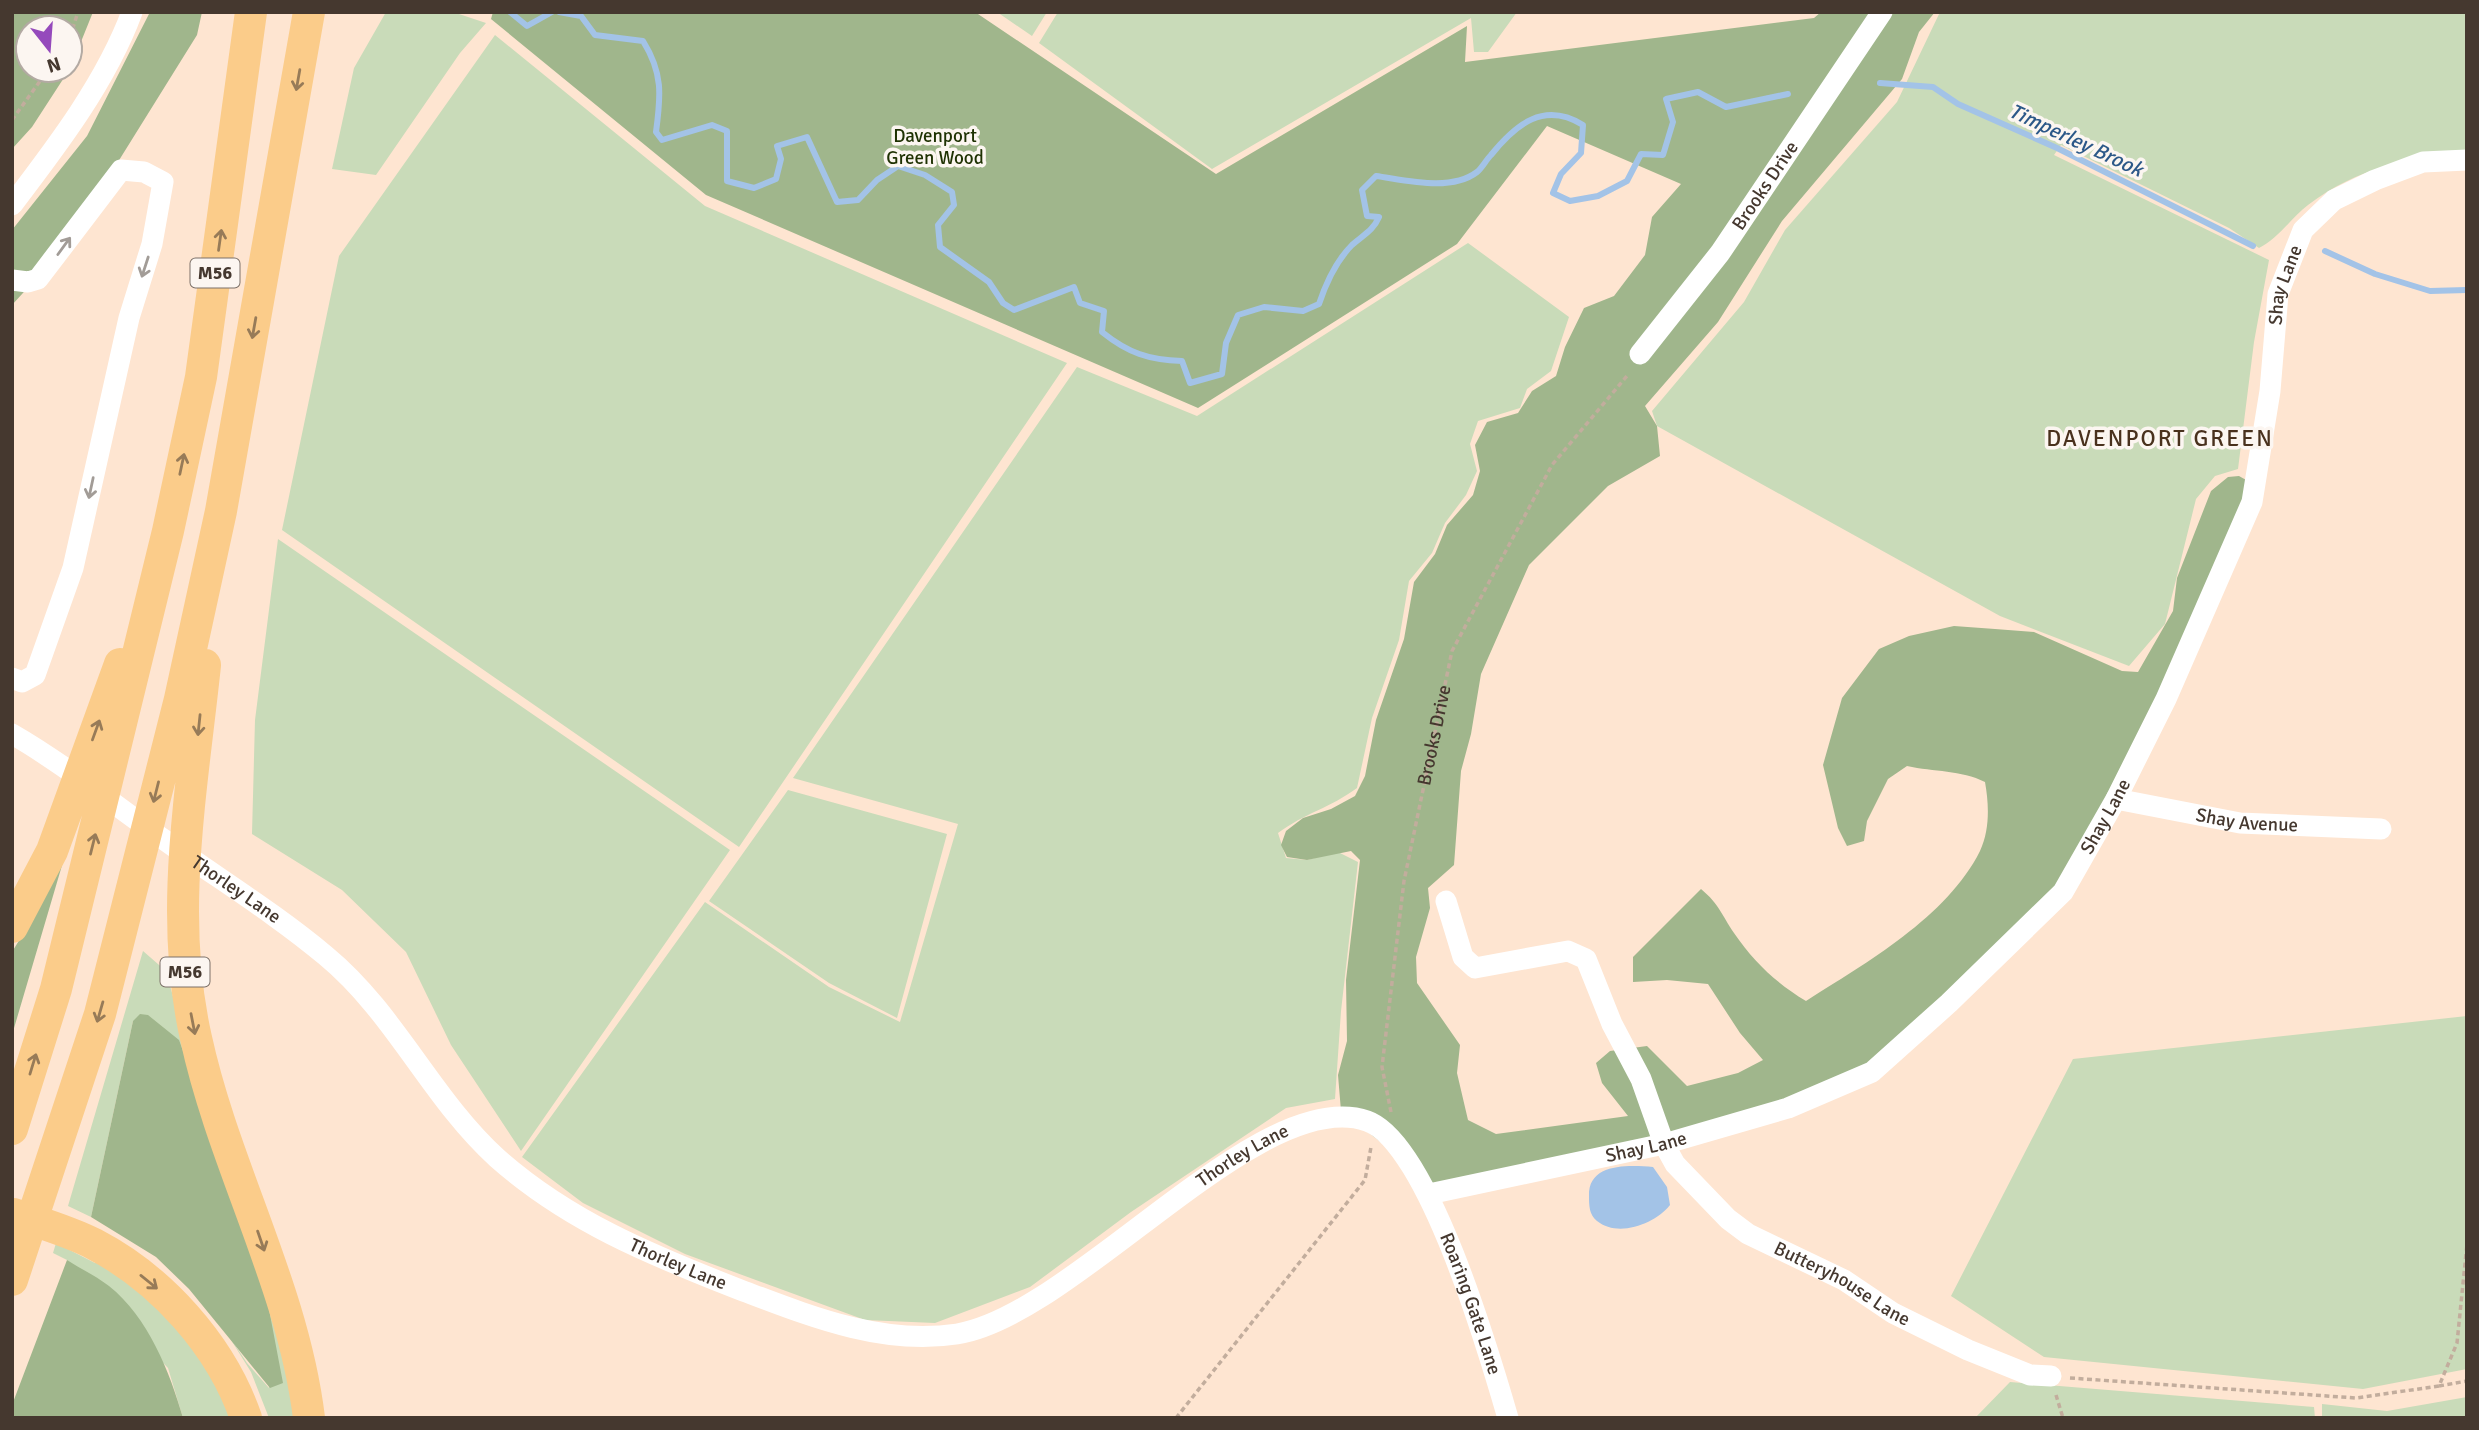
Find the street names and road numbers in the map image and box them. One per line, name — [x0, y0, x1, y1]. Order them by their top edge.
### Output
street label: Brooks Drive — [1727, 137, 1804, 235]
street label: Shay Lane — [2263, 242, 2308, 326]
road number: M56 — [190, 258, 240, 288]
street label: Brooks Drive — [1412, 683, 1457, 788]
street label: Shay Lane — [2075, 775, 2136, 859]
street label: Shay Avenue — [2194, 803, 2299, 837]
street label: Thorley Lane — [187, 850, 286, 929]
road number: M56 — [160, 958, 210, 987]
street label: Thorley Lane — [1192, 1119, 1292, 1192]
street label: Shay Lane — [1603, 1126, 1690, 1168]
street label: Roaring Gate Lane — [1434, 1229, 1506, 1378]
street label: Thorley Lane — [625, 1233, 730, 1295]
street label: Butteryhouse Lane — [1770, 1236, 1914, 1332]

